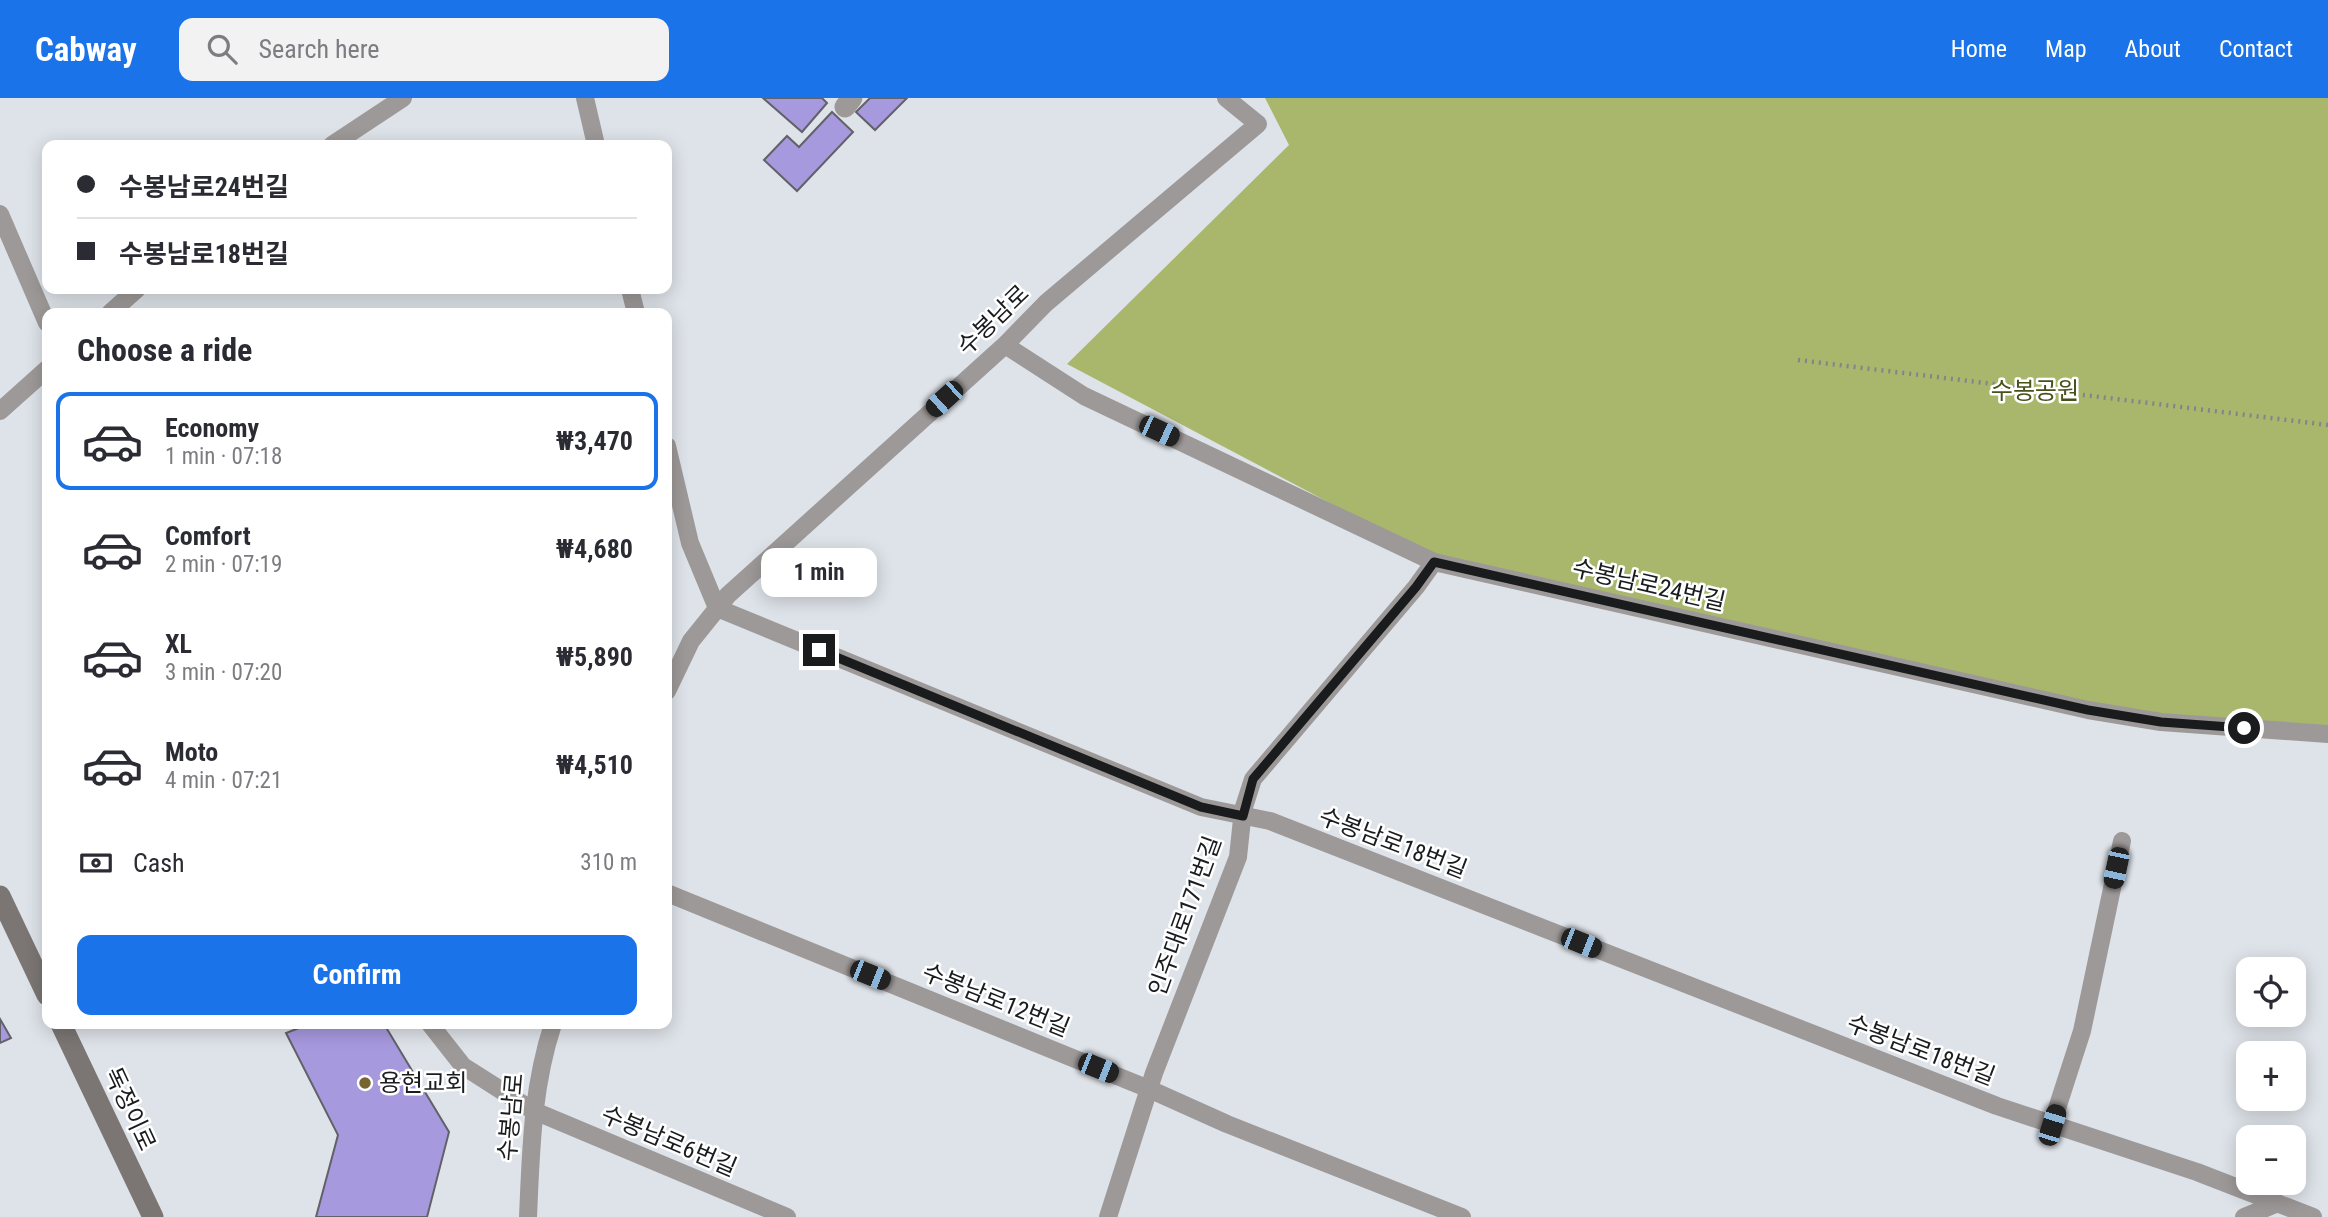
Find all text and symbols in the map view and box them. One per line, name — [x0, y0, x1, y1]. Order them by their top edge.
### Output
search box — [179, 18, 669, 81]
text: Cabway — [35, 30, 137, 69]
icon: search — [203, 30, 241, 68]
text: Search here — [259, 34, 380, 64]
text: Home — [1951, 35, 2007, 63]
text: Map — [2045, 35, 2087, 63]
text: About — [2125, 35, 2181, 63]
text: Contact — [2219, 35, 2293, 63]
text: 수봉남로24번길 — [119, 172, 289, 202]
text: 수봉남로18번길 — [119, 239, 289, 269]
street label: 수봉남로 — [952, 279, 1034, 361]
text: Choose a ride — [77, 331, 252, 369]
car — [922, 377, 967, 421]
park label: 수봉공원 — [1991, 377, 2079, 405]
icon: car — [81, 410, 144, 473]
text: Economy — [165, 413, 259, 443]
car — [1136, 413, 1183, 449]
text: ₩3,470 — [556, 426, 633, 456]
text: 1 min · 07:18 — [165, 443, 282, 470]
icon: car — [81, 518, 144, 581]
text: Comfort — [165, 521, 251, 551]
text: ₩4,680 — [556, 534, 633, 564]
callout: 1 min — [761, 548, 877, 598]
text: 2 min · 07:19 — [165, 551, 282, 578]
street label: 수봉남로24번길 — [1570, 554, 1728, 616]
text: 1 min — [793, 559, 845, 586]
icon: car — [81, 626, 144, 689]
text: XL — [165, 629, 192, 659]
route end — [803, 634, 835, 666]
text: ₩5,890 — [556, 642, 633, 672]
text: 3 min · 07:20 — [165, 659, 282, 686]
route start — [2228, 712, 2260, 744]
icon: car — [81, 734, 144, 797]
text: Moto — [165, 737, 218, 767]
text: ₩4,510 — [556, 750, 633, 780]
text: 4 min · 07:21 — [165, 767, 282, 794]
street label: 수봉남로18번길 — [1315, 802, 1471, 884]
street label: 인주대로171번길 — [1143, 832, 1227, 1000]
icon: cash — [77, 844, 115, 882]
car — [2102, 845, 2131, 891]
text: Cash — [133, 848, 185, 878]
text: 310 m — [580, 849, 637, 876]
car — [1558, 925, 1605, 961]
button: Confirm — [77, 935, 637, 1015]
car — [847, 957, 894, 993]
map controls — [2236, 957, 2306, 1195]
button: locate — [2236, 957, 2306, 1027]
street label: 수봉남로12번길 — [918, 958, 1074, 1042]
street label: 수봉남로18번길 — [1843, 1009, 1999, 1091]
button: + — [2236, 1041, 2306, 1111]
car — [1075, 1050, 1122, 1086]
street label: 독정이로 — [99, 1063, 161, 1155]
place label: 용현교회 — [379, 1069, 467, 1097]
street label: 수봉남로 — [493, 1072, 529, 1162]
marker: 용현교회 — [357, 1075, 373, 1091]
street label: 수봉남로6번길 — [597, 1100, 741, 1182]
car — [2036, 1102, 2069, 1148]
button: − — [2236, 1125, 2306, 1195]

